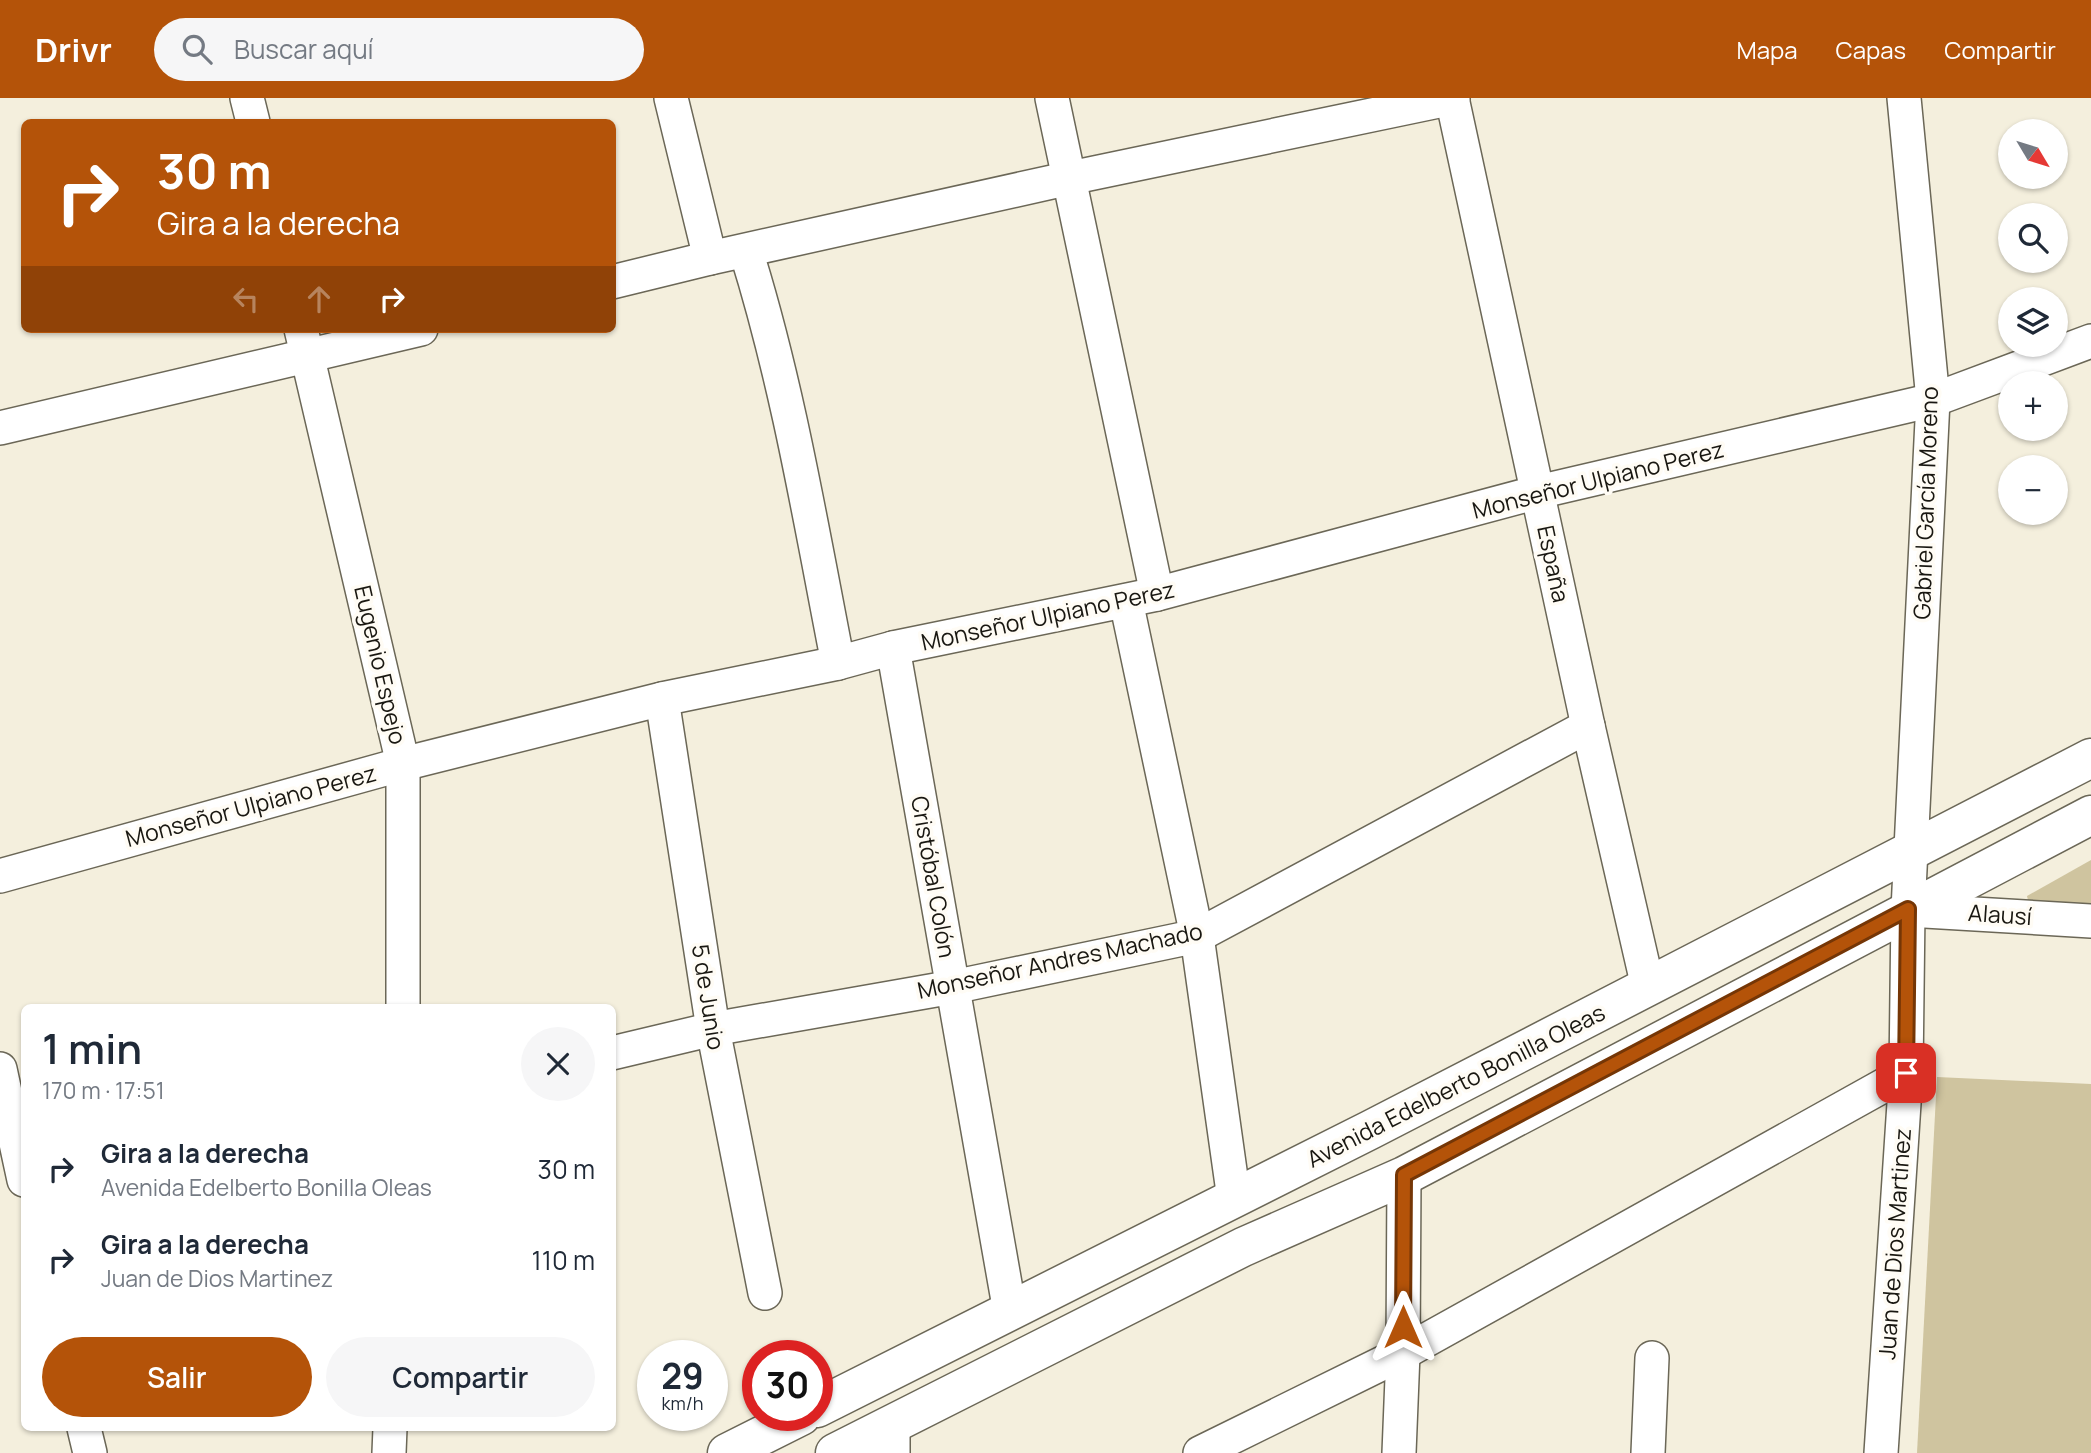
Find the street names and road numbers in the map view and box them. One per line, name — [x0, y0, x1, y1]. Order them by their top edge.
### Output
street label: Gabriel García Moreno — [1905, 386, 1945, 620]
street label: Monseñor Ulpiano Perez — [1469, 432, 1727, 526]
street label: España — [1530, 522, 1578, 605]
street label: Monseñor Ulpiano Perez — [918, 573, 1177, 658]
street label: Eugenio Espejo — [347, 582, 415, 747]
street label: Monseñor Ulpiano Perez — [122, 756, 380, 854]
street label: Cristóbal Colón — [904, 793, 964, 960]
street label: Alausí — [1967, 896, 2033, 932]
street label: Monseñor Andres Machado — [914, 914, 1205, 1006]
street label: 5 de Junio — [685, 942, 733, 1052]
street label: Avenida Edelberto Bonilla Oleas — [1301, 996, 1610, 1174]
street label: Juan de Dios Martinez — [1870, 1127, 1918, 1361]

